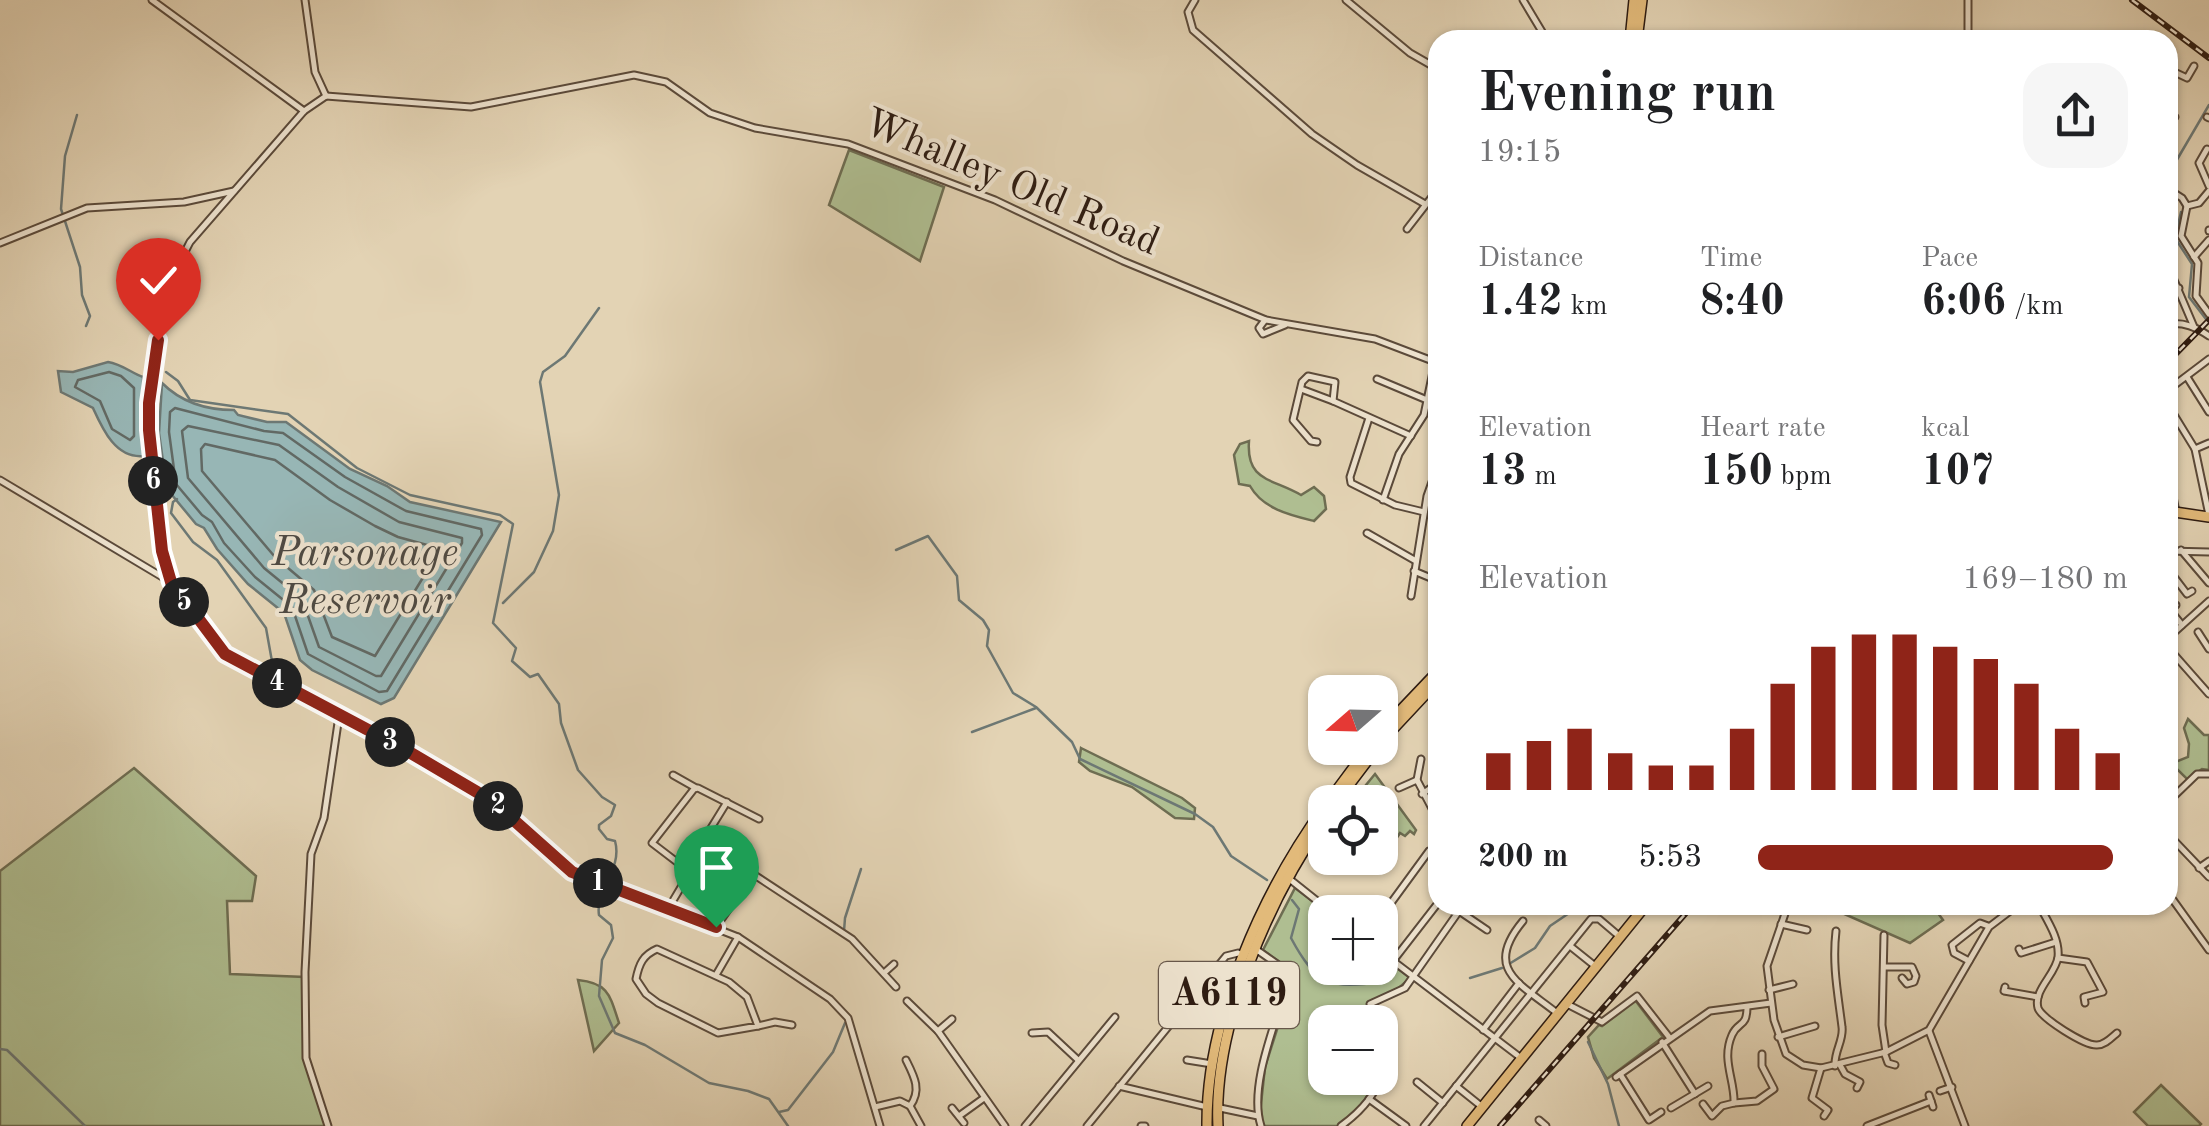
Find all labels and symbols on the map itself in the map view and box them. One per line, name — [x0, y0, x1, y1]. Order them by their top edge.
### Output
street label: Whalley Old Road — [857, 104, 1165, 264]
pin — [116, 238, 201, 341]
pin: 6 — [128, 456, 178, 506]
water label: Parsonage Reservoir — [270, 533, 459, 623]
pin: 5 — [159, 577, 209, 627]
pin: 4 — [252, 658, 302, 708]
north arrow — [1308, 675, 1398, 765]
pin: 3 — [365, 717, 415, 767]
pin: 2 — [473, 781, 523, 831]
pin — [674, 825, 759, 928]
pin: 1 — [573, 858, 623, 908]
road number: A6119 — [1159, 962, 1299, 1028]

